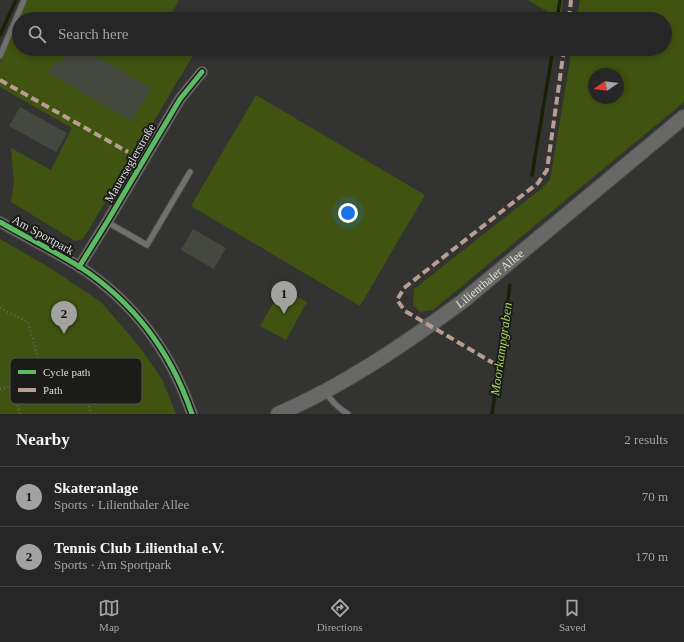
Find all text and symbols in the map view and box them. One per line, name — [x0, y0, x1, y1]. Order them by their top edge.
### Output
search box — [12, 12, 672, 56]
icon: search — [26, 23, 48, 45]
text: Search here — [58, 26, 128, 42]
north arrow — [588, 68, 624, 104]
street label: Mauerseglerstraße — [102, 121, 158, 205]
your location — [338, 203, 358, 223]
street label: Am Sportpark — [10, 212, 76, 258]
street label: Lilienthaler Allee — [453, 246, 527, 311]
pin: 1 — [271, 281, 297, 314]
pin: 2 — [51, 301, 77, 334]
water label: Moorkampgraben — [487, 301, 515, 398]
legend — [10, 358, 142, 404]
text: Cycle path — [43, 366, 91, 378]
text: Path — [43, 384, 63, 396]
text: Nearby — [16, 430, 70, 449]
text: 2 results — [624, 432, 668, 447]
text: Skateranlage — [54, 480, 138, 496]
text: 1 — [26, 489, 32, 504]
text: 70 m — [642, 489, 668, 504]
text: Sports · Lilienthaler Allee — [54, 497, 189, 512]
text: Tennis Club Lilienthal e.V. — [54, 540, 224, 556]
text: 2 — [26, 549, 32, 564]
text: 170 m — [635, 549, 668, 564]
text: Sports · Am Sportpark — [54, 557, 171, 572]
tab: Map — [98, 597, 120, 633]
tab: Directions — [317, 597, 362, 633]
tab: Saved — [559, 597, 586, 633]

